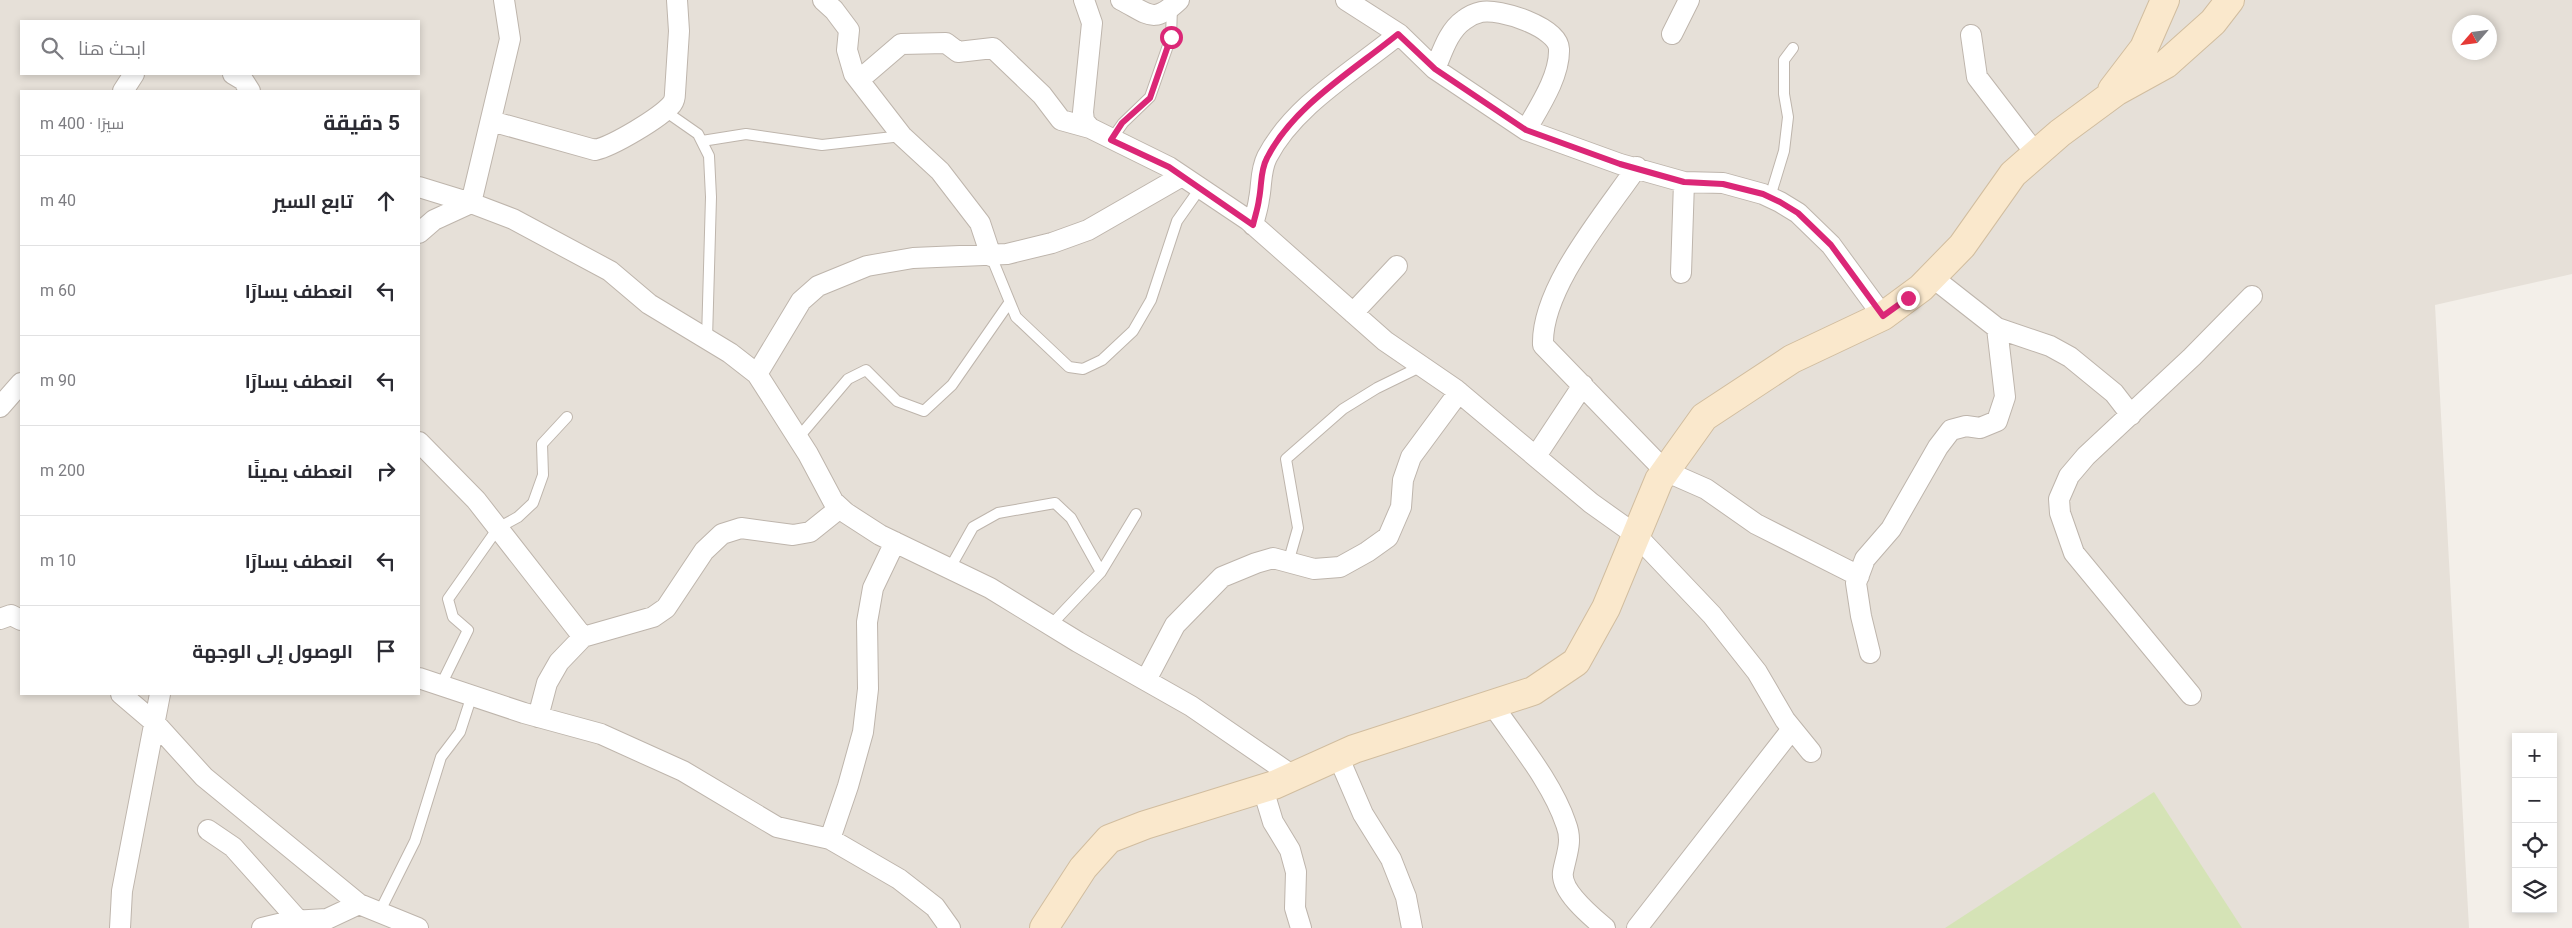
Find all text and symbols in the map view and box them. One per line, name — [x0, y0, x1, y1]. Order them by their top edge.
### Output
north arrow — [2452, 15, 2497, 60]
search box — [20, 20, 420, 75]
route start — [1160, 26, 1183, 49]
icon: search — [38, 34, 66, 62]
text: ابحث هنا — [78, 37, 146, 60]
text: 5 دقيقة — [323, 111, 400, 135]
text: سيرًا · 400 m — [40, 114, 124, 133]
icon: ahead — [372, 187, 400, 215]
text: تابع السير — [273, 190, 353, 213]
text: 40 m — [40, 191, 76, 210]
icon: left — [372, 277, 400, 305]
text: انعطف يسارًا — [245, 280, 353, 303]
text: 60 m — [40, 281, 76, 300]
route end — [1897, 287, 1920, 310]
icon: left — [372, 367, 400, 395]
text: انعطف يسارًا — [245, 370, 353, 393]
text: 90 m — [40, 371, 76, 390]
icon: right — [372, 457, 400, 485]
text: انعطف يمينًا — [247, 460, 353, 483]
text: 200 m — [40, 461, 85, 480]
icon: left — [372, 547, 400, 575]
text: انعطف يسارًا — [245, 550, 353, 573]
text: 10 m — [40, 551, 76, 570]
icon: arrive — [372, 637, 400, 665]
text: الوصول إلى الوجهة — [192, 640, 353, 663]
map controls — [2512, 733, 2557, 913]
button: + — [2512, 733, 2557, 778]
button: − — [2512, 778, 2557, 823]
button: locate — [2512, 823, 2557, 868]
button: layers — [2512, 868, 2557, 913]

